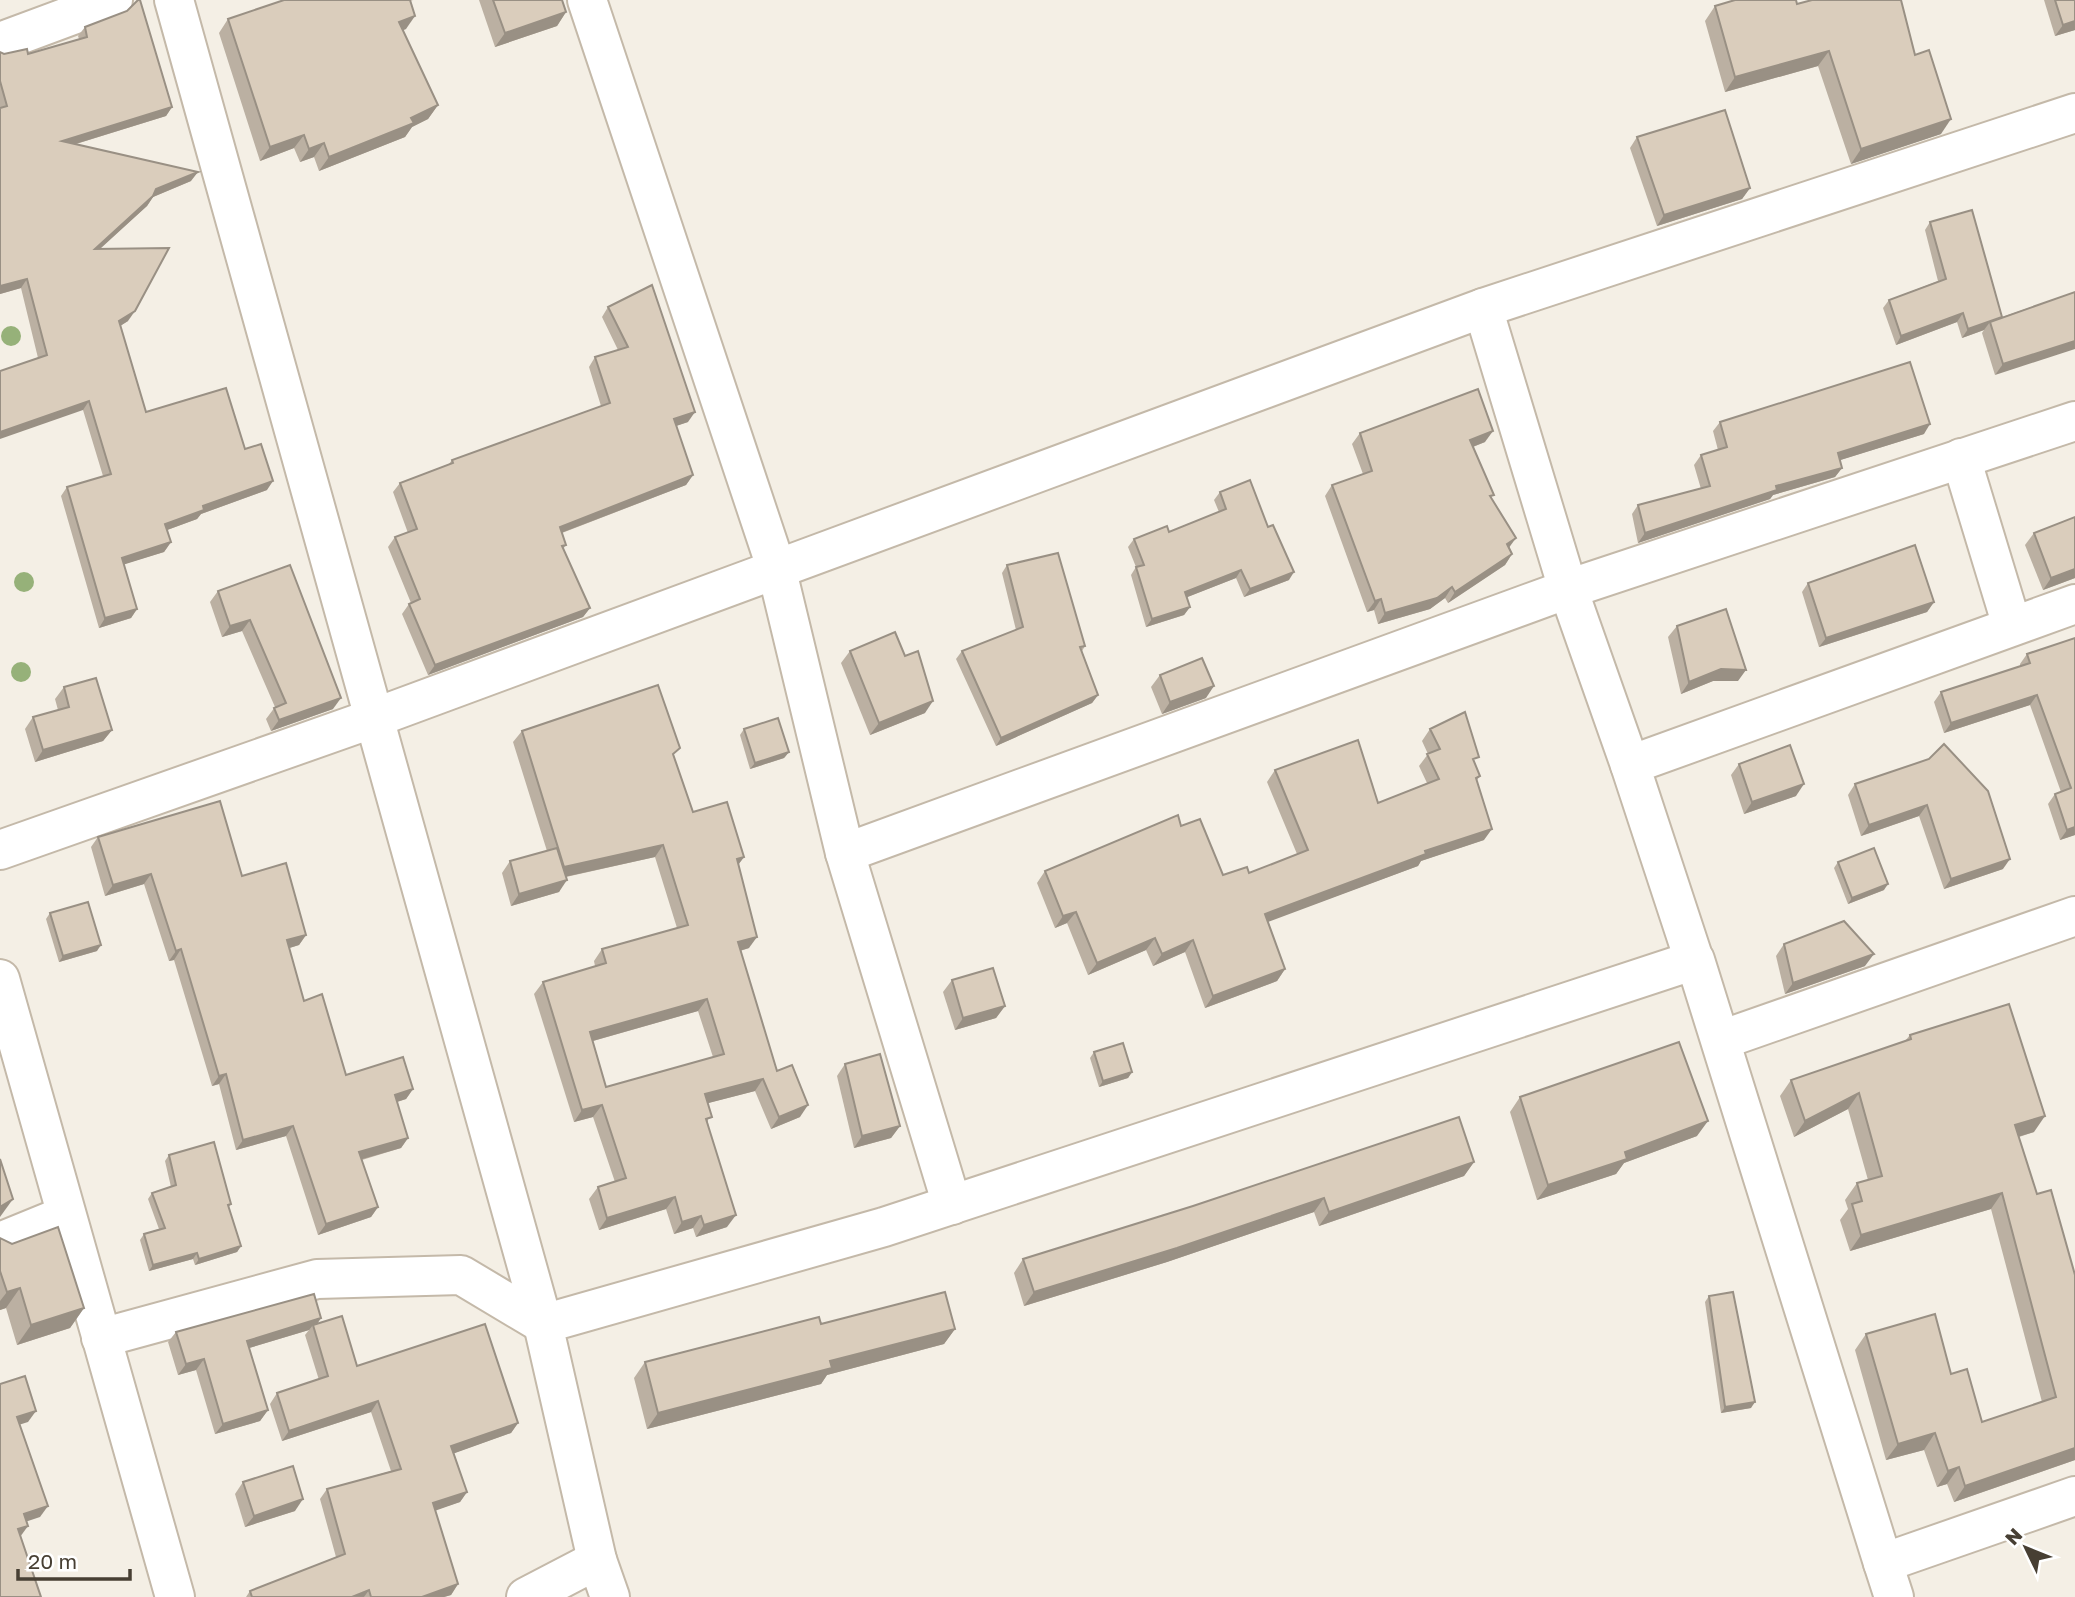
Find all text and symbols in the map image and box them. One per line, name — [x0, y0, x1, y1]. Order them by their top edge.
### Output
north arrow — [1991, 1513, 2061, 1583]
text: N — [2000, 1523, 2027, 1549]
scale bar — [18, 1538, 130, 1582]
text: 20 m — [28, 1548, 77, 1574]

